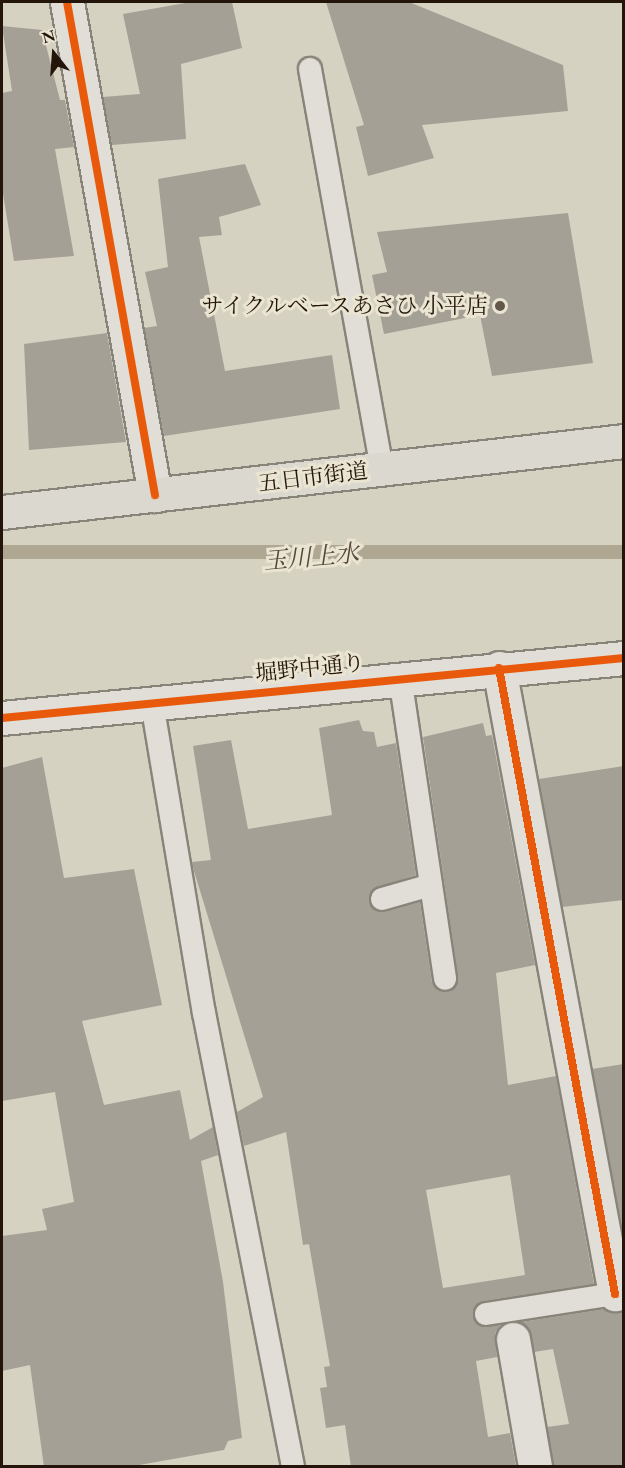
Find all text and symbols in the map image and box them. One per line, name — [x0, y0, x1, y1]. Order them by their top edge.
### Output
north arrow — [24, 24, 84, 84]
text: N — [39, 24, 58, 48]
place label: サイクルベースあさひ 小平店 — [198, 293, 488, 319]
marker: サイクルベースあさひ 小平店 — [493, 299, 507, 313]
street label: 五日市街道 — [257, 457, 369, 497]
water label: 玉川上水 — [262, 538, 360, 576]
street label: 堀野中通り — [254, 649, 366, 687]

